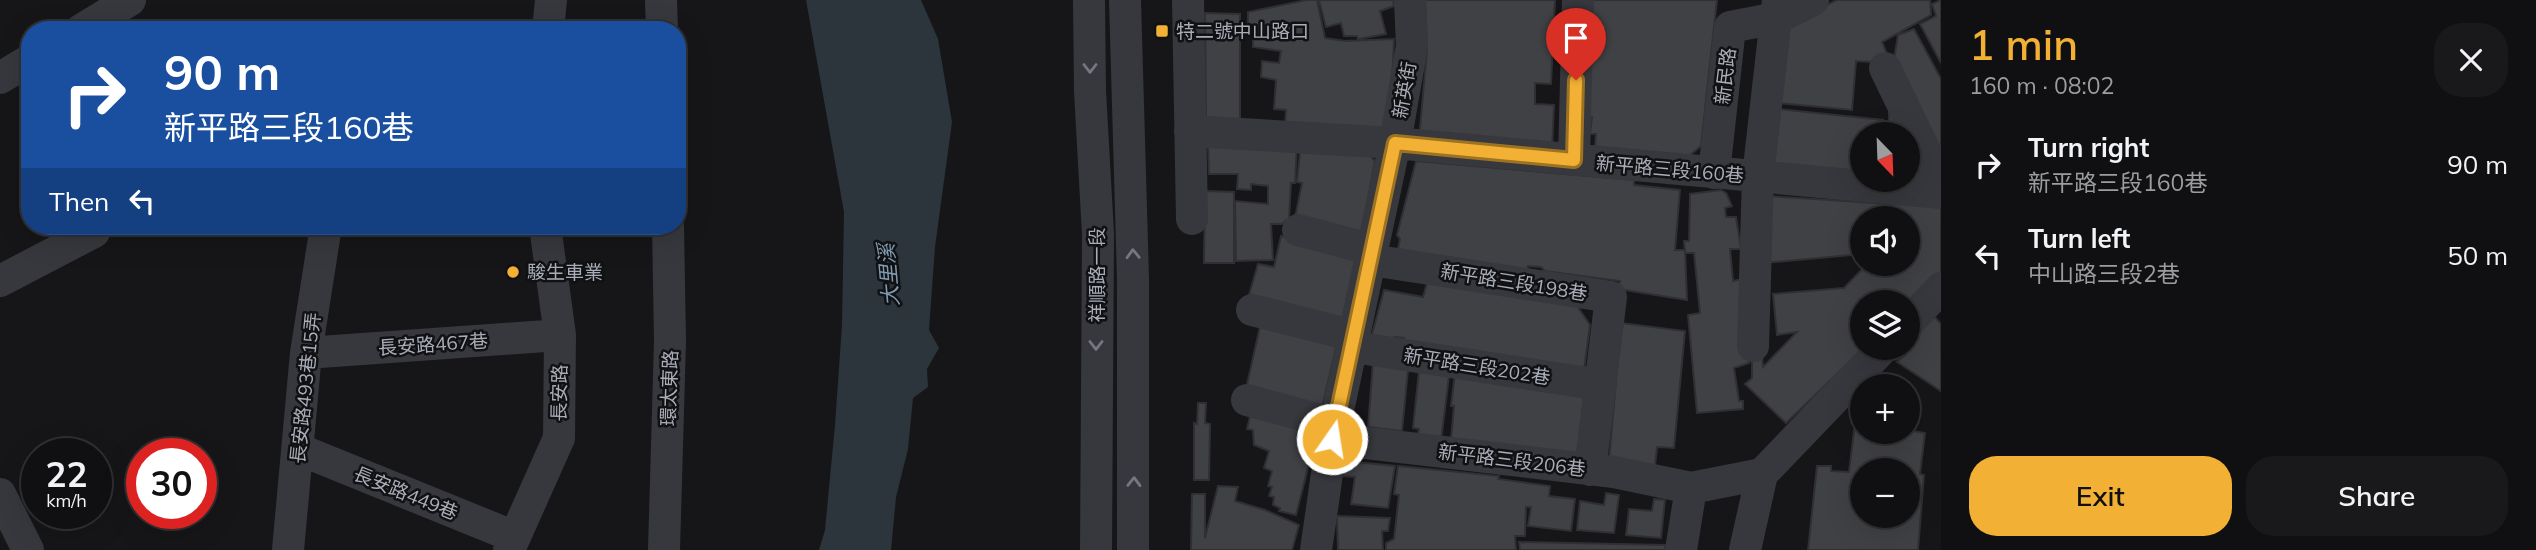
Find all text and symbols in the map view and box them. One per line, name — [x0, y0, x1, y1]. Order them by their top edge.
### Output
pin — [1546, 8, 1606, 80]
text: 1 min — [1969, 18, 2078, 71]
place label: 特二號中山路口 — [1176, 19, 1309, 43]
icon: arrive — [1557, 19, 1595, 57]
marker: 特二號中山路口 — [1154, 23, 1170, 39]
button: close — [2434, 23, 2508, 97]
text: 90 m — [164, 41, 280, 102]
street label: 新民路 — [1710, 46, 1740, 106]
icon: right — [49, 49, 140, 140]
street label: 新英街 — [1387, 60, 1421, 120]
one-way arrow — [1082, 63, 1098, 74]
text: 160 m · 08:02 — [1969, 71, 2114, 100]
text: 新平路三段160巷 — [164, 107, 414, 147]
north arrow — [1850, 122, 1920, 192]
map controls — [1850, 122, 1920, 528]
text: Turn right — [2028, 131, 2149, 164]
icon: right — [1969, 146, 2007, 184]
text: 90 m — [2447, 148, 2508, 181]
street label: 新平路三段160巷 — [1595, 151, 1745, 187]
text: 新平路三段160巷 — [2028, 168, 2207, 197]
icon: left — [123, 182, 161, 220]
text: Then — [49, 185, 109, 218]
button: sound — [1850, 206, 1920, 276]
text: Turn left — [2028, 222, 2130, 255]
street label: 祥順路一段 — [1085, 227, 1109, 323]
icon: left — [1969, 237, 2007, 275]
text: 50 m — [2447, 239, 2508, 272]
water label: 大里溪 — [872, 240, 904, 308]
one-way arrow — [1125, 249, 1140, 260]
street label: 新平路三段198巷 — [1439, 259, 1589, 305]
text: 中山路三段2巷 — [2028, 259, 2180, 288]
place label: 駿生車業 — [527, 260, 603, 284]
marker: 駿生車業 — [505, 264, 521, 280]
button: layers — [1850, 290, 1920, 360]
street label: 長安路493巷15弄 — [285, 311, 325, 465]
street label: 長安路467巷 — [377, 328, 489, 360]
one-way arrow — [1088, 340, 1104, 350]
street label: 新平路三段202巷 — [1402, 343, 1552, 389]
street label: 環太東路 — [656, 350, 682, 426]
street label: 長安路 — [547, 364, 571, 422]
button: + — [1850, 374, 1920, 444]
position arrow — [1295, 402, 1369, 476]
speed limit sign: 30 — [126, 438, 217, 529]
street label: 新平路三段206巷 — [1437, 439, 1587, 481]
text: 22 — [45, 452, 88, 496]
button: Exit — [1969, 456, 2232, 536]
button: Share — [2246, 456, 2508, 536]
button: − — [1850, 458, 1920, 528]
street label: 長安路449巷 — [350, 461, 462, 525]
one-way arrow — [1126, 476, 1141, 487]
text: km/h — [46, 489, 87, 512]

